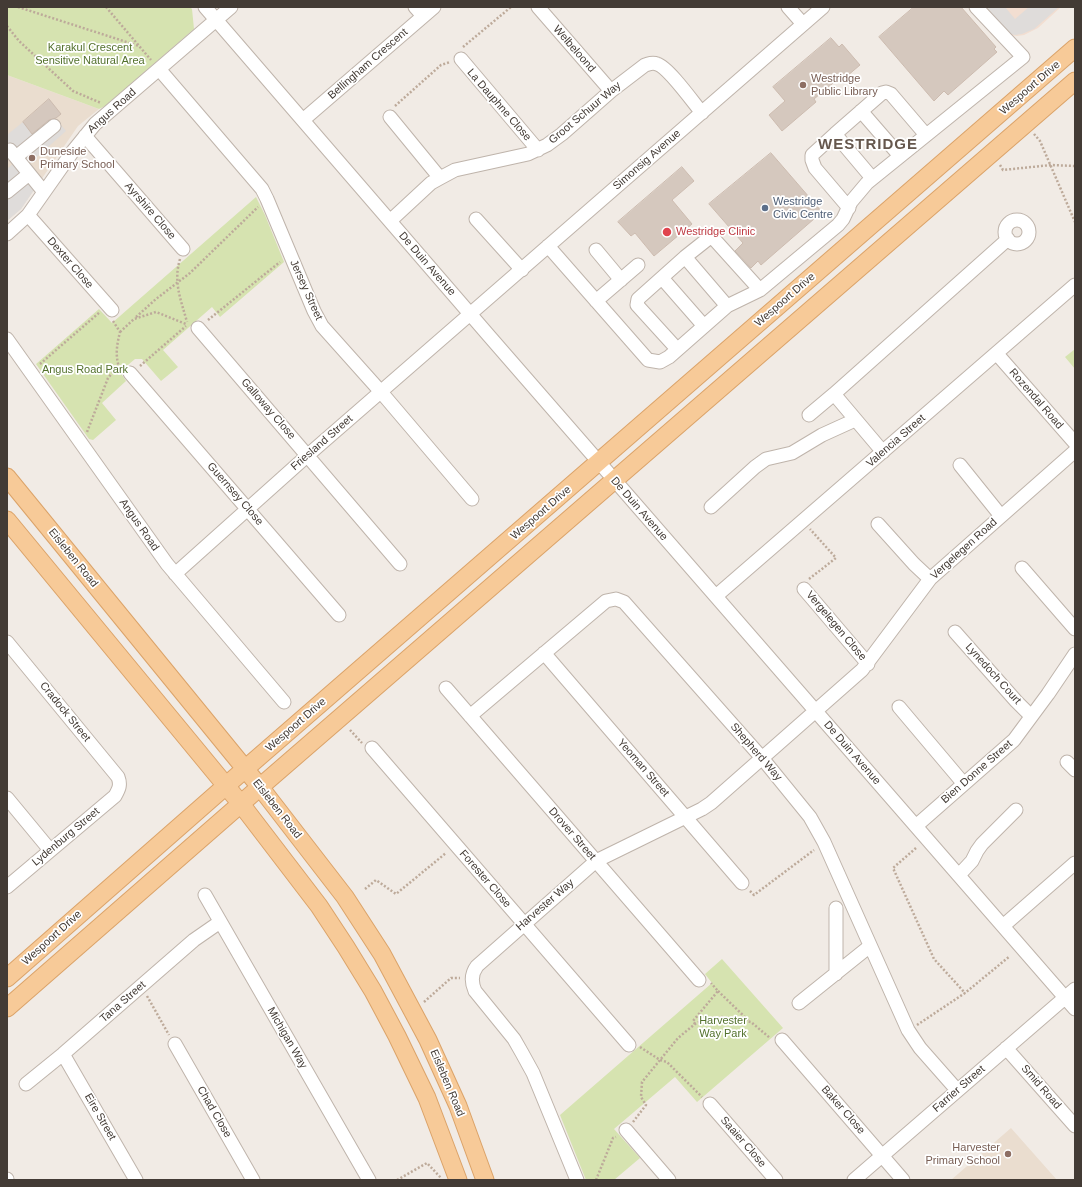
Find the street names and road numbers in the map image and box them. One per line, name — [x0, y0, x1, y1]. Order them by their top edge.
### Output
street label: Welbeloond — [550, 23, 598, 75]
street label: Bellingham Crescent — [325, 26, 411, 102]
street label: Wespoort Drive — [997, 58, 1063, 118]
street label: La Dauphne Close — [464, 66, 534, 144]
street label: Groot Schuur Way — [546, 79, 624, 147]
street label: Angus Road — [85, 86, 139, 136]
street label: Simonsig Avenue — [610, 127, 684, 193]
street label: Ayrshire Close — [122, 180, 178, 242]
street label: De Duin Avenue — [396, 230, 458, 298]
street label: Dexter Close — [44, 235, 96, 291]
street label: Jersey Street — [287, 258, 325, 322]
street label: Wespoort Drive — [752, 270, 818, 330]
street label: Rozendal Road — [1006, 366, 1066, 432]
street label: Galloway Close — [238, 376, 298, 442]
street label: Valencia Street — [864, 412, 928, 470]
street label: Friesland Street — [288, 413, 356, 473]
street label: Guernsey Close — [204, 460, 266, 528]
street label: De Duin Avenue — [608, 475, 670, 543]
street label: Wespoort Drive — [508, 483, 574, 543]
street label: Angus Road — [116, 496, 162, 554]
street label: Vergelegen Road — [928, 516, 1000, 582]
street label: Eisleben Road — [45, 526, 101, 590]
street label: Vergelegen Close — [803, 588, 869, 664]
street label: Lynedoch Court — [962, 641, 1024, 707]
street label: Cradock Street — [37, 679, 93, 745]
street label: Wespoort Drive — [263, 695, 329, 755]
street label: De Duin Avenue — [821, 719, 883, 787]
street label: Shepherd Way — [727, 720, 785, 784]
street label: Yeoman Street — [614, 736, 672, 800]
street label: Bien Donne Street — [939, 738, 1015, 806]
street label: Eisleben Road — [250, 777, 304, 841]
street label: Lydenburg Street — [30, 805, 102, 869]
street label: Drover Street — [546, 805, 598, 863]
street label: Forester Close — [456, 847, 514, 911]
street label: Harvester Way — [513, 876, 577, 934]
street label: Wespoort Drive — [19, 908, 85, 968]
street label: Tana Street — [97, 979, 149, 1025]
street label: Michigan Way — [264, 1005, 310, 1071]
street label: Eisleben Road — [427, 1047, 467, 1119]
street label: Smid Road — [1018, 1062, 1064, 1112]
street label: Farrier Street — [930, 1063, 988, 1115]
street label: Baker Close — [818, 1083, 868, 1137]
street label: Chad Close — [194, 1084, 234, 1140]
street label: Eire Street — [81, 1091, 119, 1143]
street label: Saaier Close — [717, 1114, 769, 1170]

